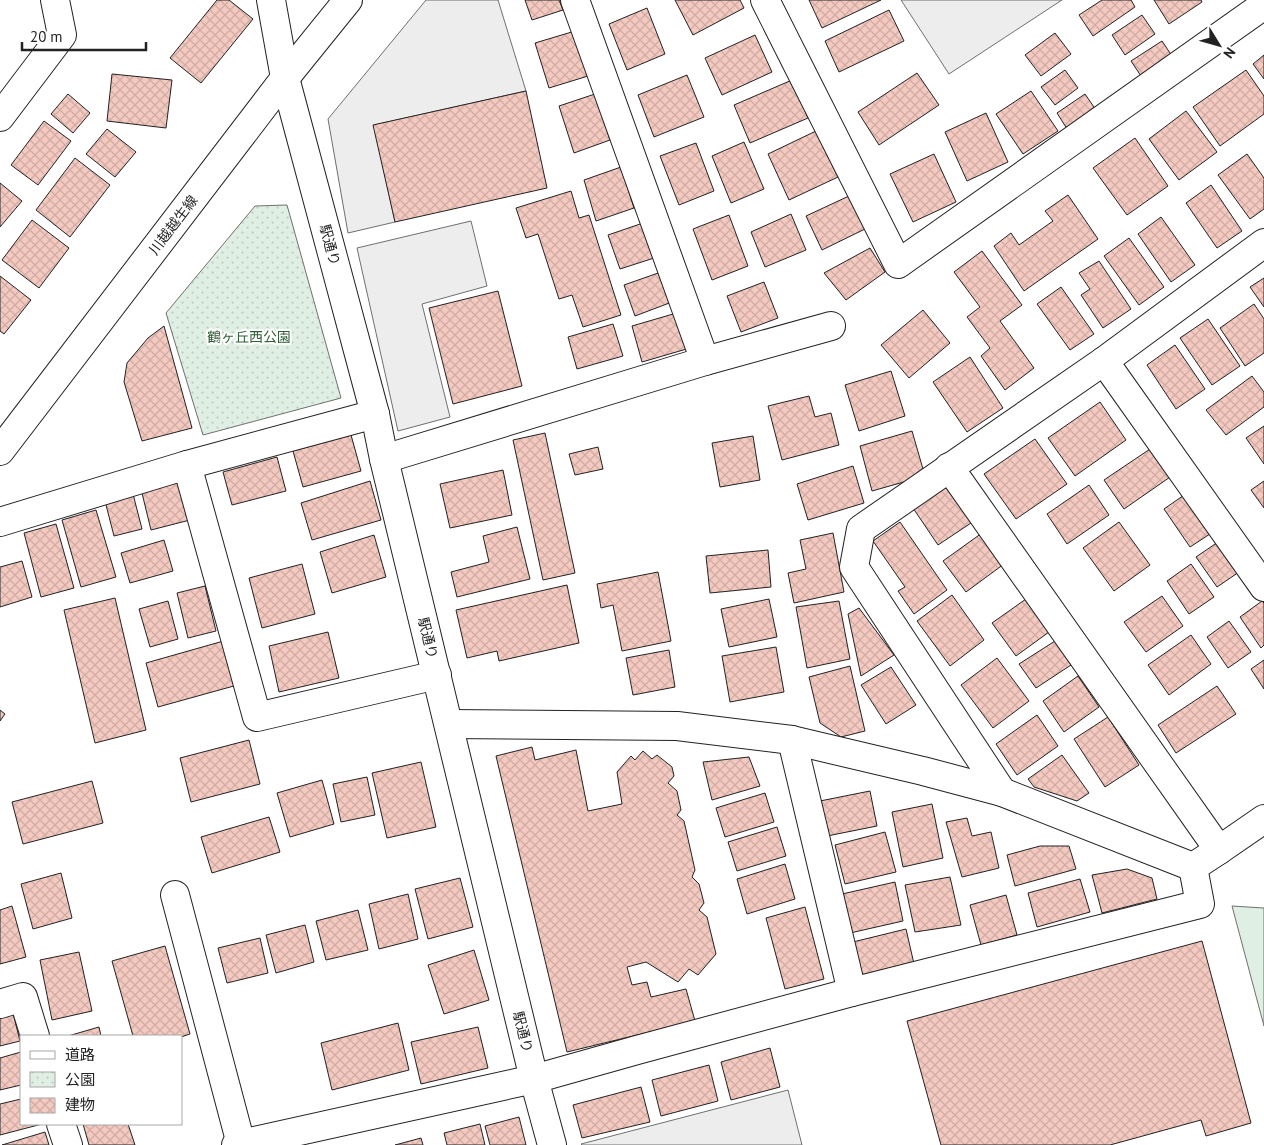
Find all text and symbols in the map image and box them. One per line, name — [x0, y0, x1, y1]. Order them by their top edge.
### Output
scale bar — [22, 20, 146, 52]
north arrow — [1194, 20, 1244, 70]
text: 20 m — [30, 27, 63, 46]
text: N — [1219, 44, 1239, 62]
street label: 川越越生線 — [145, 192, 201, 258]
street label: 駅通り — [316, 222, 344, 268]
park label: 鶴ヶ丘西公園 — [207, 328, 291, 346]
street label: 駅通り — [414, 615, 442, 661]
street label: 駅通り — [509, 1009, 537, 1055]
legend — [20, 1035, 182, 1125]
text: 道路 — [65, 1045, 95, 1064]
text: 公園 — [65, 1070, 95, 1089]
text: 建物 — [65, 1095, 95, 1114]

